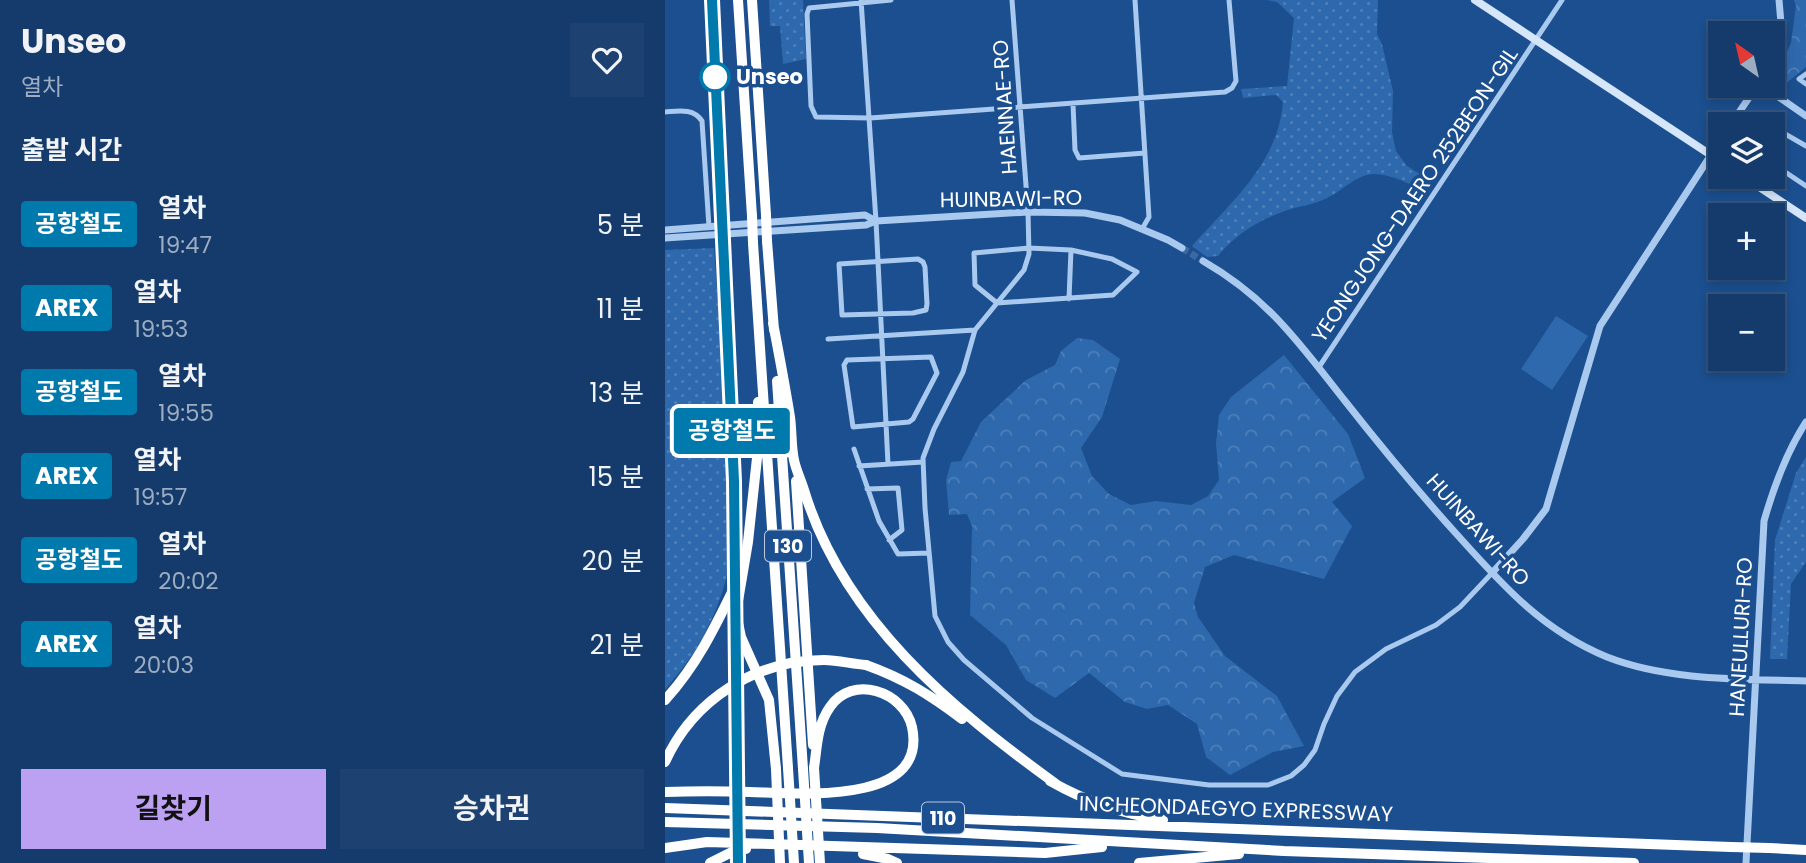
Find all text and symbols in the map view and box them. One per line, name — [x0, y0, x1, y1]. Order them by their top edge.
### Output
text: Unseo — [21, 18, 126, 65]
north arrow — [1708, 21, 1785, 98]
map controls — [1708, 21, 1785, 371]
button: heart — [570, 23, 644, 97]
street label: HAENNAE-RO — [985, 39, 1024, 175]
street label: YEONGJONG-DAERO 252BEON-GIL — [1305, 42, 1524, 348]
marker: Unseo — [700, 62, 730, 92]
place label: Unseo — [736, 62, 803, 91]
text: 열차 — [21, 71, 63, 103]
button: layers — [1708, 112, 1785, 189]
text: 출발 시간 — [21, 132, 122, 168]
street label: HUINBAWI-RO — [940, 183, 1082, 214]
text: 열차 — [158, 190, 206, 226]
button: + — [1708, 203, 1785, 280]
text: 공항철도 — [35, 207, 123, 240]
text: 5 분 — [597, 207, 644, 243]
text: 19:47 — [158, 229, 212, 261]
text: 열차 — [133, 274, 181, 310]
text: AREX — [35, 291, 98, 324]
text: 11 분 — [596, 291, 644, 327]
button: − — [1708, 294, 1785, 371]
text: 19:53 — [133, 313, 188, 345]
text: 열차 — [158, 358, 206, 394]
text: 공항철도 — [35, 375, 123, 408]
text: 13 분 — [590, 375, 644, 411]
text: 19:55 — [158, 397, 214, 429]
line badge: 공항철도 — [683, 408, 781, 454]
text: 공항철도 — [688, 414, 776, 447]
text: 열차 — [133, 442, 181, 478]
text: AREX — [35, 459, 98, 492]
text: 15 분 — [588, 459, 644, 495]
street label: HUINBAWI-RO — [1420, 467, 1537, 592]
text: 19:57 — [133, 481, 187, 513]
text: 열차 — [158, 526, 206, 562]
road number: 130 — [765, 530, 811, 562]
text: 공항철도 — [35, 543, 123, 576]
text: 20 분 — [582, 543, 644, 579]
street label: HANEULLURI-RO — [1722, 557, 1759, 717]
text: 20:02 — [158, 565, 219, 597]
text: 열차 — [133, 610, 181, 646]
text: AREX — [35, 627, 98, 660]
text: 21 분 — [590, 627, 644, 663]
text: 20:03 — [133, 649, 194, 681]
button: 길찾기 — [21, 769, 326, 849]
button: 승차권 — [340, 769, 644, 849]
street label: INCHEONDAEGYO EXPRESSWAY — [1078, 789, 1394, 828]
road number: 110 — [922, 803, 964, 834]

